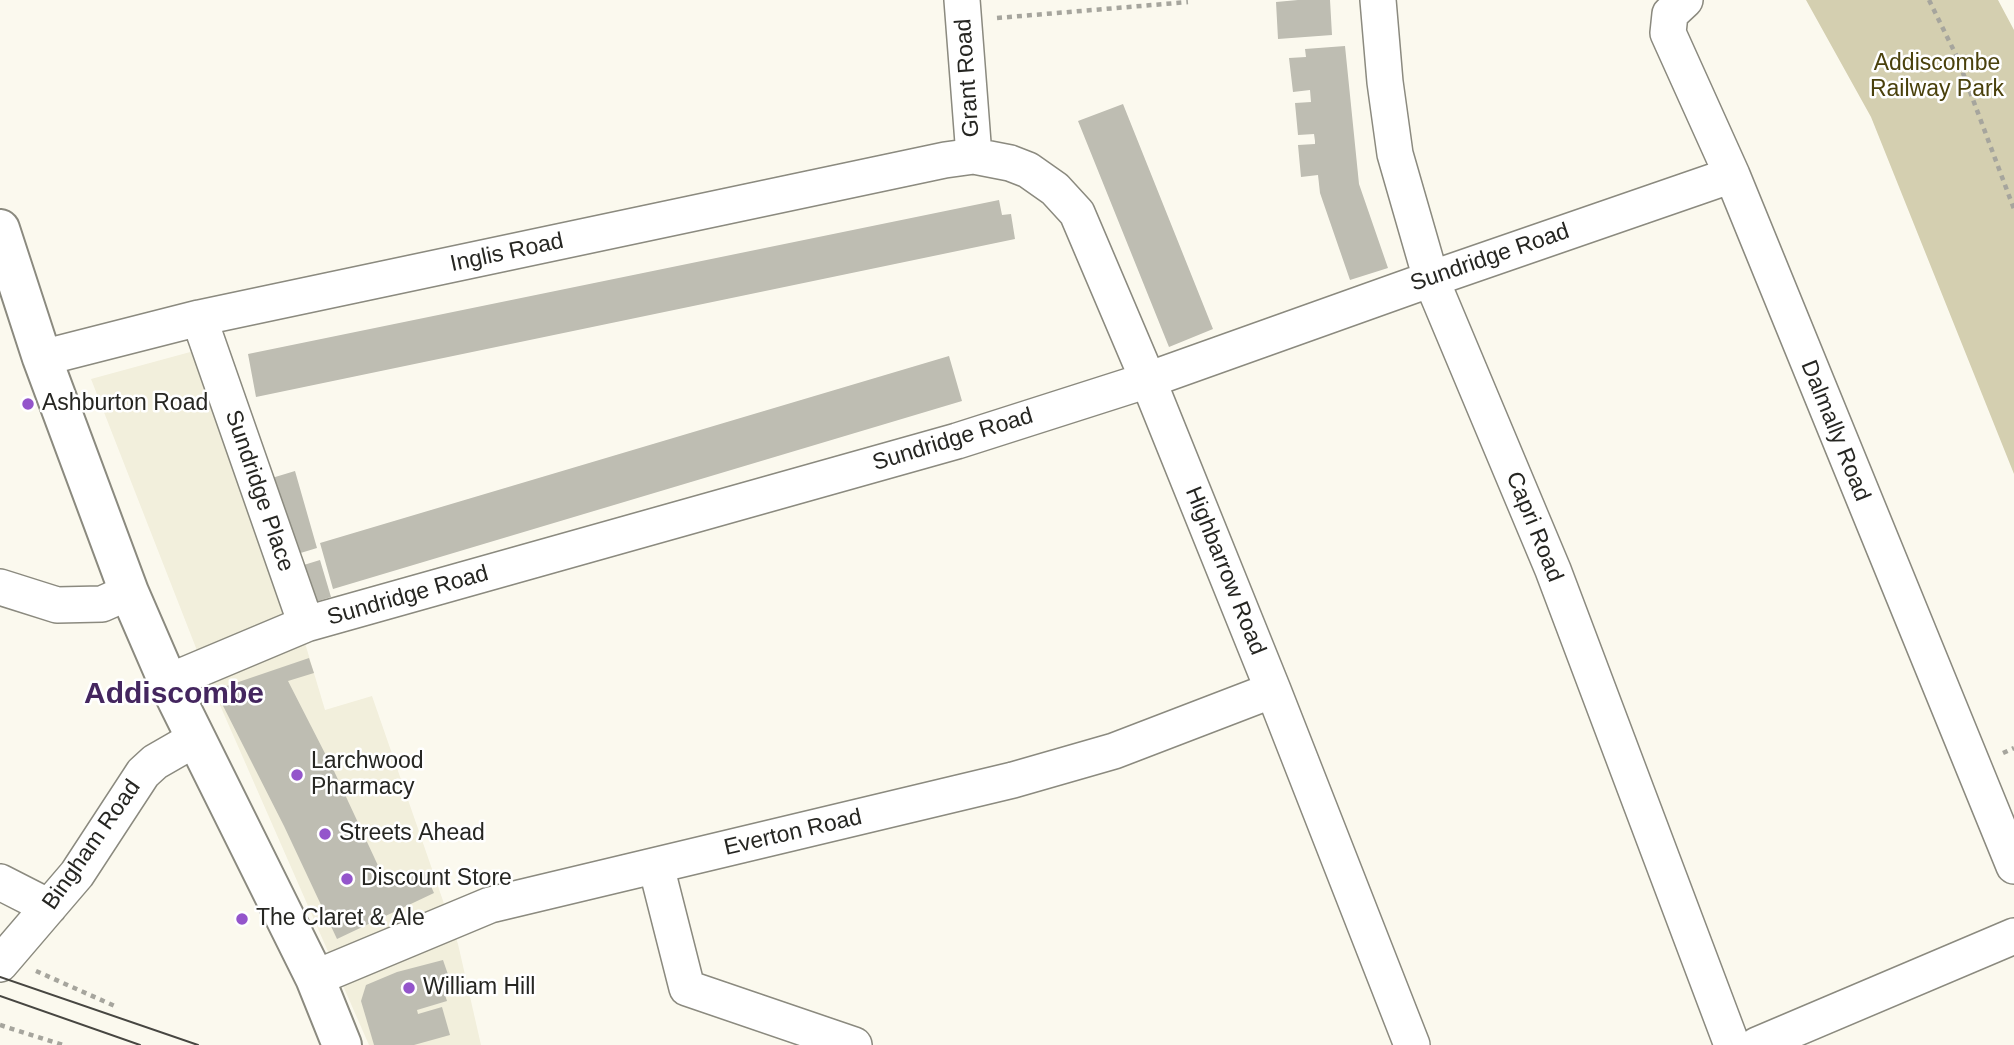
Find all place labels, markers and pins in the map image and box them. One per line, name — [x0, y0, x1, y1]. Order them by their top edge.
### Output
place label: Ashburton Road — [42, 390, 208, 418]
marker: Ashburton Road — [20, 396, 36, 412]
place label: Larchwood Pharmacy — [311, 748, 424, 802]
marker: Larchwood Pharmacy — [289, 767, 305, 783]
place label: Streets Ahead — [339, 820, 485, 848]
marker: Streets Ahead — [317, 826, 333, 842]
place label: Discount Store — [361, 865, 512, 893]
marker: Discount Store — [339, 871, 355, 887]
place label: The Claret & Ale — [256, 905, 425, 933]
marker: The Claret & Ale — [234, 911, 250, 927]
place label: William Hill — [423, 974, 535, 1002]
marker: William Hill — [401, 980, 417, 996]

